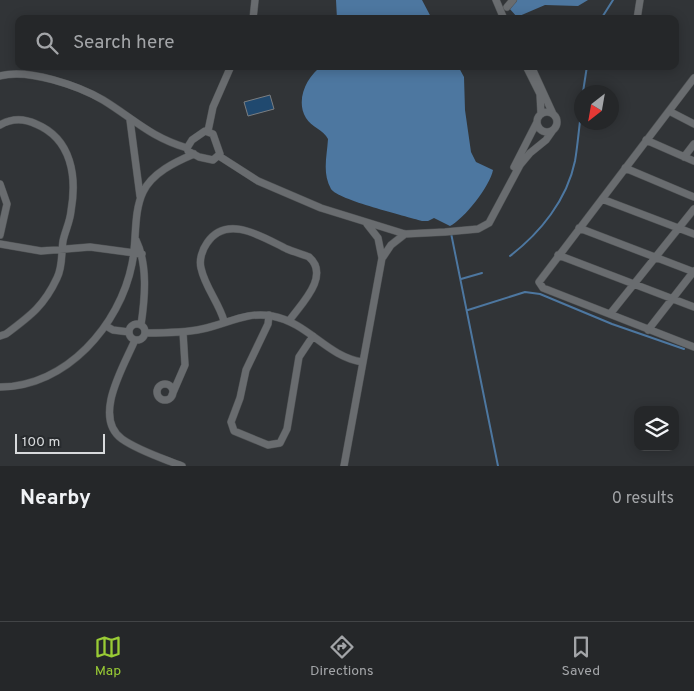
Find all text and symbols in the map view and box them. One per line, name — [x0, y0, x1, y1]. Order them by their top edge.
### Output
search box — [15, 15, 679, 70]
icon: search — [33, 29, 61, 57]
text: Search here — [73, 31, 175, 55]
north arrow — [574, 85, 619, 130]
map controls — [634, 406, 679, 451]
button: layers — [634, 406, 679, 451]
scale bar — [15, 431, 105, 454]
text: 100 m — [22, 434, 60, 451]
text: Nearby — [20, 485, 91, 512]
text: 0 results — [612, 489, 674, 509]
tab: Map — [94, 633, 122, 680]
tab: Directions — [310, 633, 374, 680]
tab: Saved — [562, 633, 600, 680]

